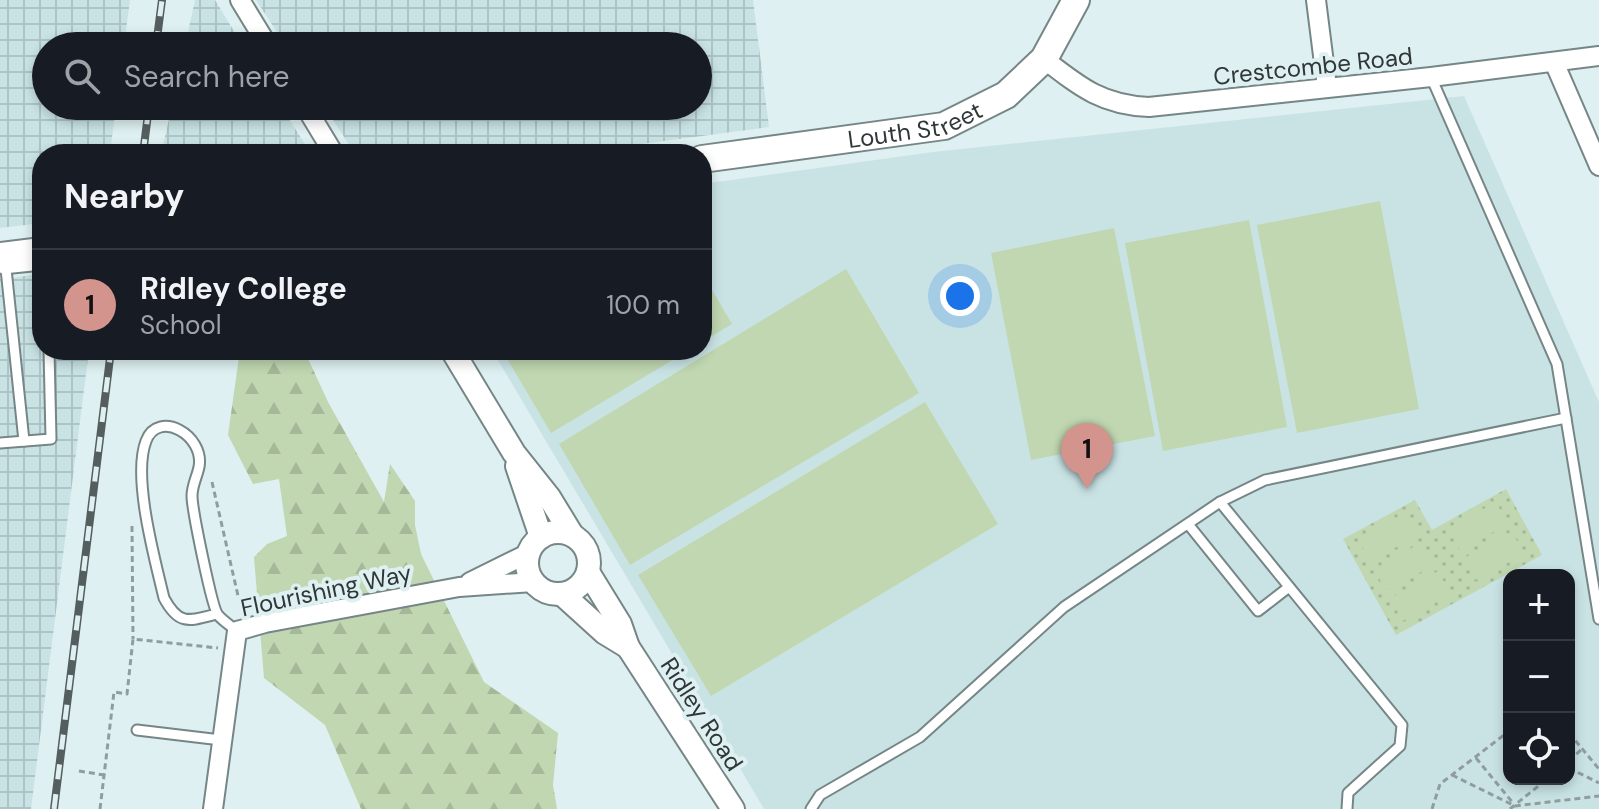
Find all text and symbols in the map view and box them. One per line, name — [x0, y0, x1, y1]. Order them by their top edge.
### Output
search box — [32, 32, 712, 120]
street label: Crestcombe Road — [1212, 40, 1414, 92]
icon: search — [60, 54, 104, 98]
text: Search here — [124, 57, 290, 96]
street label: Louth Street — [846, 94, 987, 154]
text: Nearby — [64, 174, 184, 219]
text: Ridley College — [140, 269, 347, 308]
your location — [940, 276, 980, 316]
text: 1 — [85, 288, 95, 322]
text: 100 m — [606, 288, 680, 322]
text: School — [140, 308, 222, 342]
pin: 1 — [1061, 423, 1113, 489]
street label: Flourishing Way — [238, 557, 414, 623]
map controls — [1503, 569, 1575, 785]
button: + — [1503, 569, 1575, 641]
button: − — [1503, 641, 1575, 713]
street label: Ridley Road — [654, 651, 750, 777]
button: locate — [1503, 713, 1575, 785]

